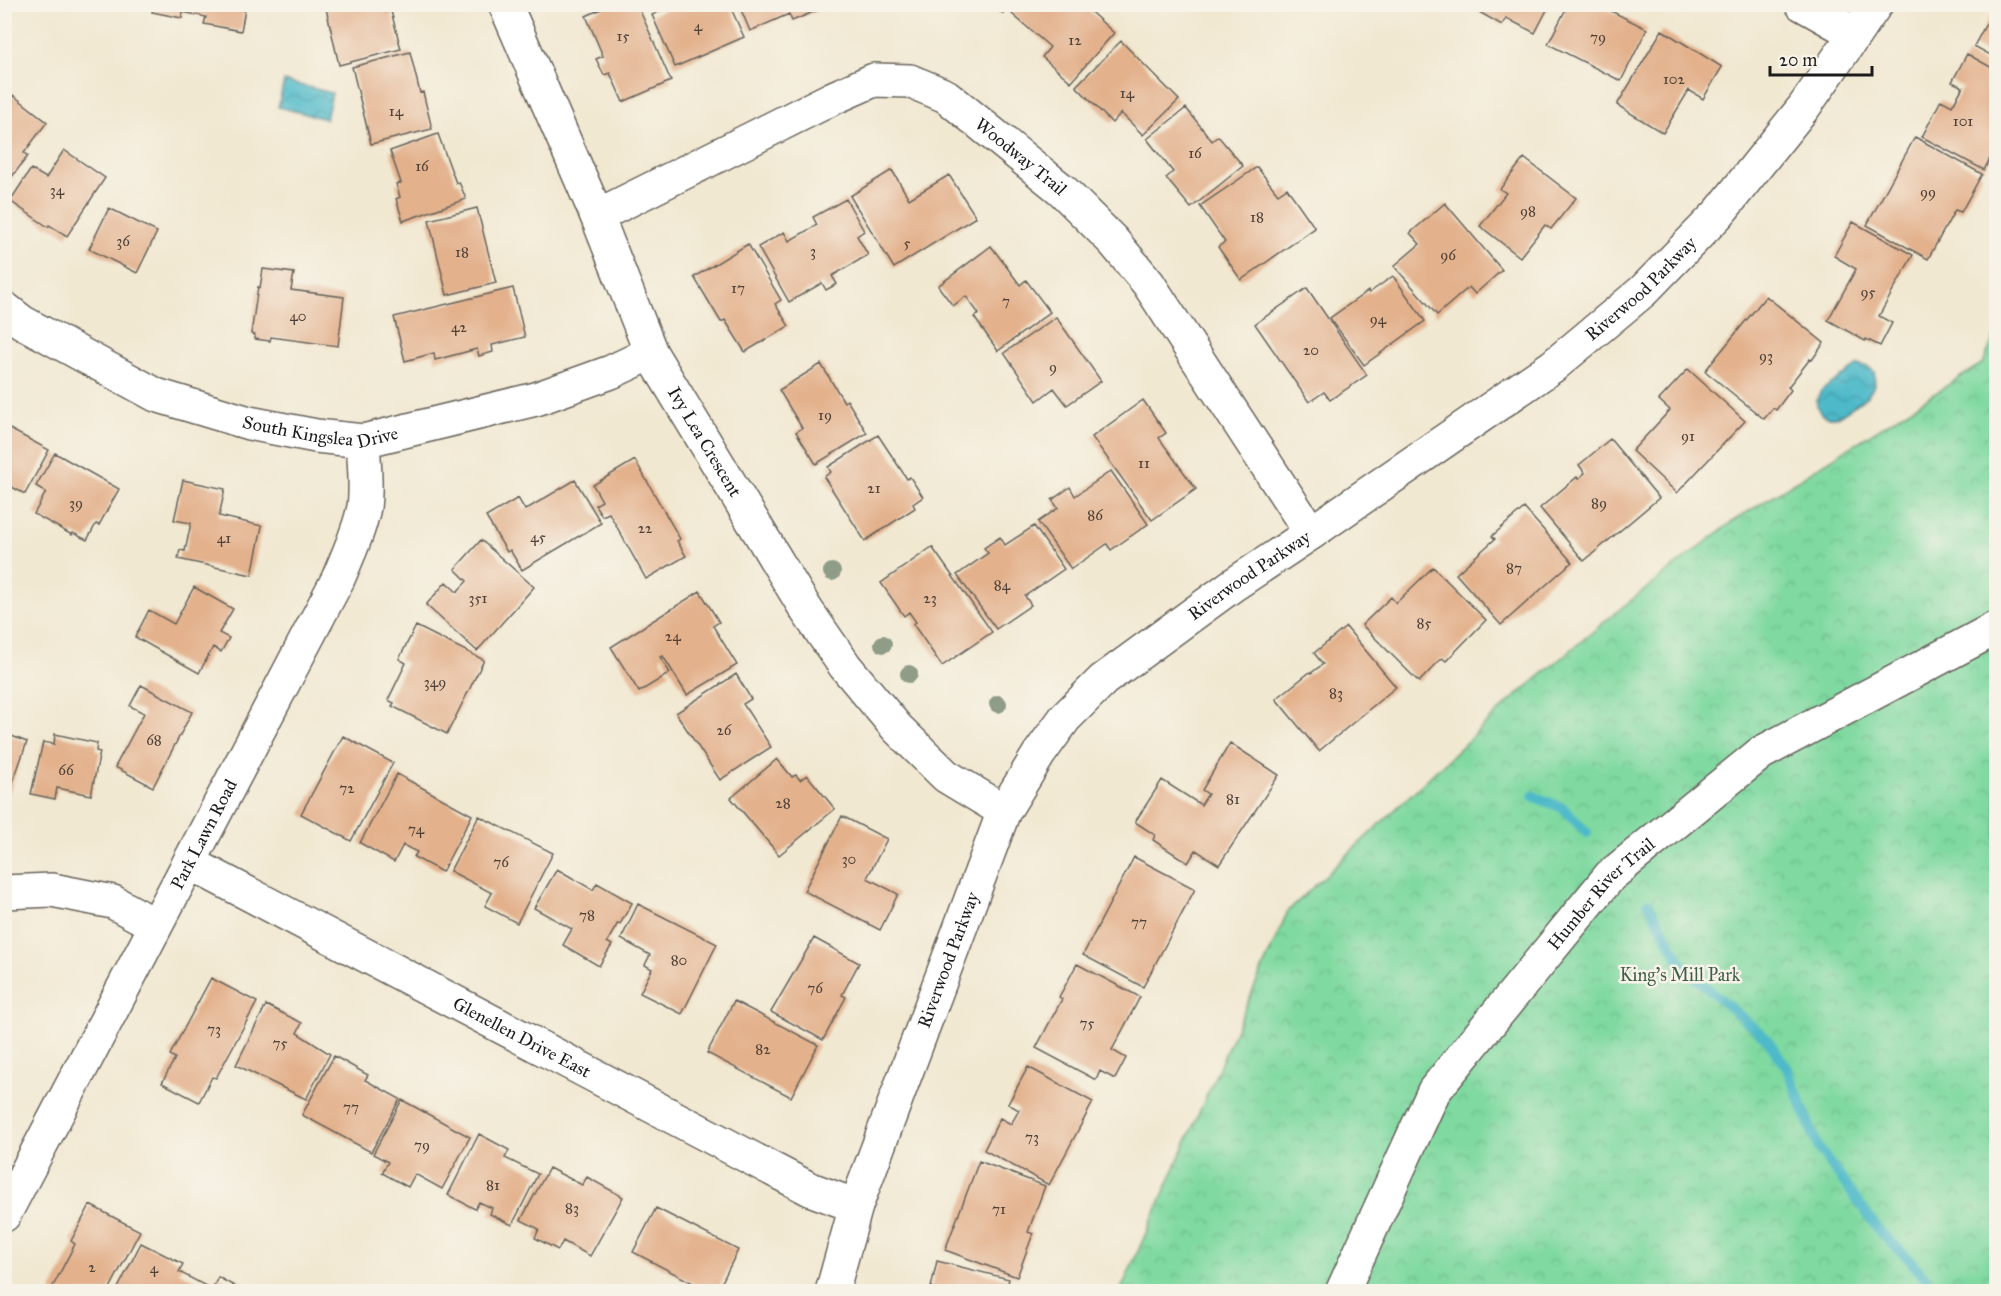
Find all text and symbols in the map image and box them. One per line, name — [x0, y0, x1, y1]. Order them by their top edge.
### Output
house number: 4 — [694, 17, 703, 35]
house number: 15 — [617, 27, 629, 45]
house number: 79 — [1590, 28, 1606, 46]
house number: 12 — [1068, 31, 1082, 49]
scale bar — [1770, 39, 1872, 77]
text: 20 m — [1779, 49, 1817, 71]
house number: 102 — [1663, 70, 1686, 88]
house number: 14 — [1120, 84, 1135, 102]
house number: 14 — [389, 102, 404, 120]
house number: 101 — [1953, 112, 1973, 130]
street label: Woodway Trail — [971, 113, 1072, 200]
house number: 16 — [1188, 144, 1203, 162]
house number: 16 — [415, 157, 430, 175]
house number: 34 — [50, 181, 65, 199]
house number: 99 — [1920, 183, 1936, 201]
house number: 98 — [1520, 202, 1536, 220]
house number: 18 — [1250, 208, 1264, 226]
house number: 36 — [116, 232, 131, 250]
street label: Riverwood Parkway — [1581, 232, 1701, 345]
house number: 5 — [904, 234, 911, 252]
house number: 3 — [810, 242, 816, 260]
house number: 18 — [455, 243, 469, 261]
house number: 96 — [1440, 246, 1457, 264]
house number: 17 — [731, 279, 745, 297]
house number: 95 — [1860, 283, 1876, 301]
house number: 7 — [1002, 292, 1010, 310]
house number: 40 — [289, 307, 307, 325]
house number: 94 — [1370, 310, 1387, 328]
house number: 42 — [451, 318, 467, 336]
house number: 20 — [1303, 341, 1319, 359]
house number: 93 — [1759, 347, 1773, 365]
house number: 9 — [1049, 358, 1057, 376]
street label: Ivy Lea Crescent — [663, 383, 747, 501]
house number: 19 — [818, 406, 832, 424]
street label: South Kingslea Drive — [240, 411, 400, 453]
house number: 91 — [1681, 427, 1695, 445]
house number: 11 — [1138, 454, 1150, 472]
house number: 21 — [867, 479, 881, 497]
house number: 39 — [69, 494, 83, 512]
house number: 89 — [1591, 494, 1607, 512]
house number: 86 — [1087, 506, 1104, 524]
house number: 22 — [638, 519, 653, 537]
street label: Riverwood Parkway — [1184, 525, 1315, 625]
house number: 45 — [530, 528, 546, 546]
house number: 41 — [217, 529, 231, 547]
house number: 87 — [1506, 559, 1522, 577]
house number: 84 — [994, 576, 1011, 594]
house number: 351 — [469, 589, 488, 607]
house number: 23 — [923, 589, 937, 607]
house number: 85 — [1417, 614, 1431, 632]
house number: 24 — [665, 627, 682, 645]
house number: 349 — [424, 673, 446, 691]
house number: 83 — [1329, 684, 1343, 702]
house number: 26 — [716, 721, 733, 739]
house number: 68 — [146, 731, 162, 749]
house number: 66 — [58, 761, 75, 779]
street label: Park Lawn Road — [166, 776, 242, 893]
house number: 72 — [339, 779, 355, 797]
house number: 81 — [1226, 790, 1240, 808]
house number: 28 — [775, 794, 791, 812]
house number: 74 — [408, 820, 425, 838]
street label: Humber River Trail — [1543, 833, 1659, 954]
house number: 30 — [842, 850, 856, 868]
house number: 76 — [493, 853, 510, 871]
street label: Riverwood Parkway — [913, 888, 984, 1031]
house number: 78 — [579, 906, 595, 924]
house number: 77 — [1131, 913, 1147, 931]
house number: 80 — [671, 951, 687, 969]
park label: King's Mill Park — [1620, 964, 1741, 987]
house number: 76 — [807, 979, 824, 997]
street label: Glenellen Drive East — [449, 992, 595, 1083]
house number: 75 — [1080, 1014, 1095, 1032]
house number: 73 — [207, 1020, 221, 1038]
house number: 75 — [273, 1034, 288, 1052]
house number: 82 — [755, 1040, 771, 1058]
house number: 77 — [343, 1098, 359, 1116]
house number: 73 — [1025, 1128, 1039, 1146]
house number: 79 — [414, 1136, 430, 1154]
house number: 81 — [486, 1176, 500, 1194]
house number: 83 — [565, 1199, 579, 1217]
house number: 71 — [992, 1200, 1006, 1218]
house number: 2 — [88, 1258, 96, 1276]
house number: 4 — [150, 1259, 159, 1277]

